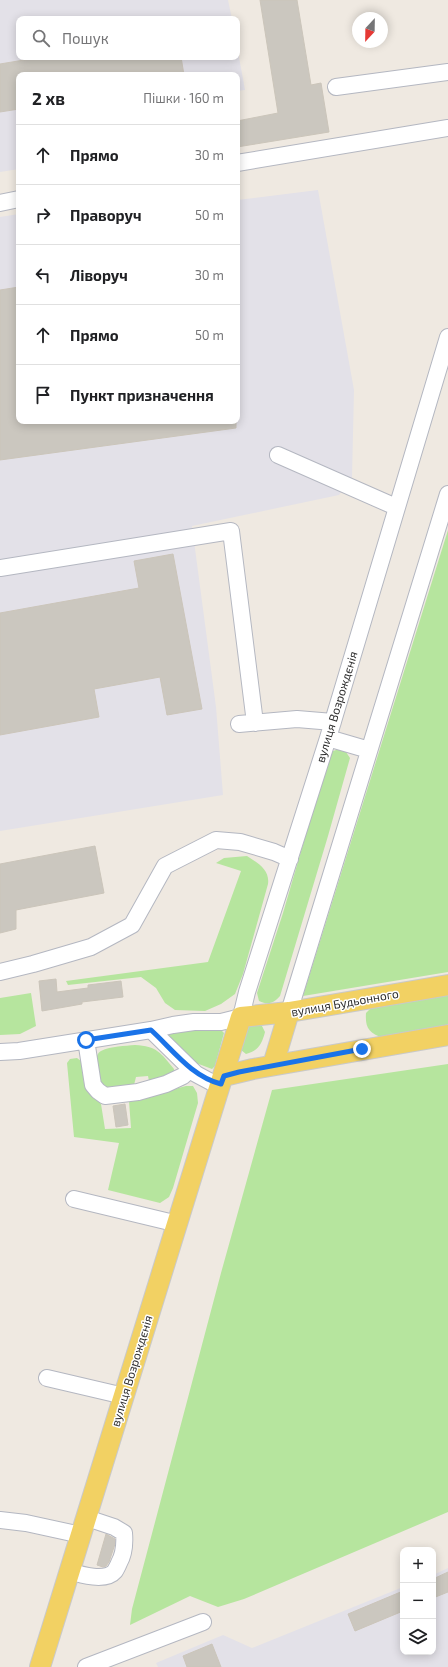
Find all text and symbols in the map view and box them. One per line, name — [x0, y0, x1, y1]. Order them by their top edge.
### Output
north arrow — [352, 12, 388, 48]
search box — [16, 16, 240, 60]
icon: search — [30, 27, 52, 49]
text: Пошук — [62, 29, 109, 47]
text: 2 хв — [32, 88, 65, 108]
text: Пішки · 160 m — [143, 90, 224, 106]
icon: ahead — [32, 144, 54, 166]
text: Прямо — [70, 146, 119, 164]
text: 30 m — [195, 147, 224, 163]
icon: right — [32, 204, 54, 226]
text: Праворуч — [70, 206, 141, 224]
text: 50 m — [195, 207, 224, 223]
icon: left — [32, 264, 54, 286]
text: Ліворуч — [70, 266, 128, 284]
text: 30 m — [195, 267, 224, 283]
icon: ahead — [32, 324, 54, 346]
text: Прямо — [70, 326, 119, 344]
text: 50 m — [195, 327, 224, 343]
icon: arrive — [32, 384, 54, 406]
text: Пункт призначення — [70, 386, 214, 404]
street label: вулиця Возрождєнія — [312, 649, 361, 764]
street label: вулиця Будьонного — [290, 986, 400, 1019]
route start — [77, 1031, 95, 1049]
route end — [353, 1040, 371, 1058]
street label: вулиця Возрождєнія — [107, 1313, 156, 1428]
map controls — [400, 1547, 436, 1655]
button: + — [400, 1547, 436, 1583]
button: − — [400, 1583, 436, 1619]
button: layers — [400, 1619, 436, 1655]

